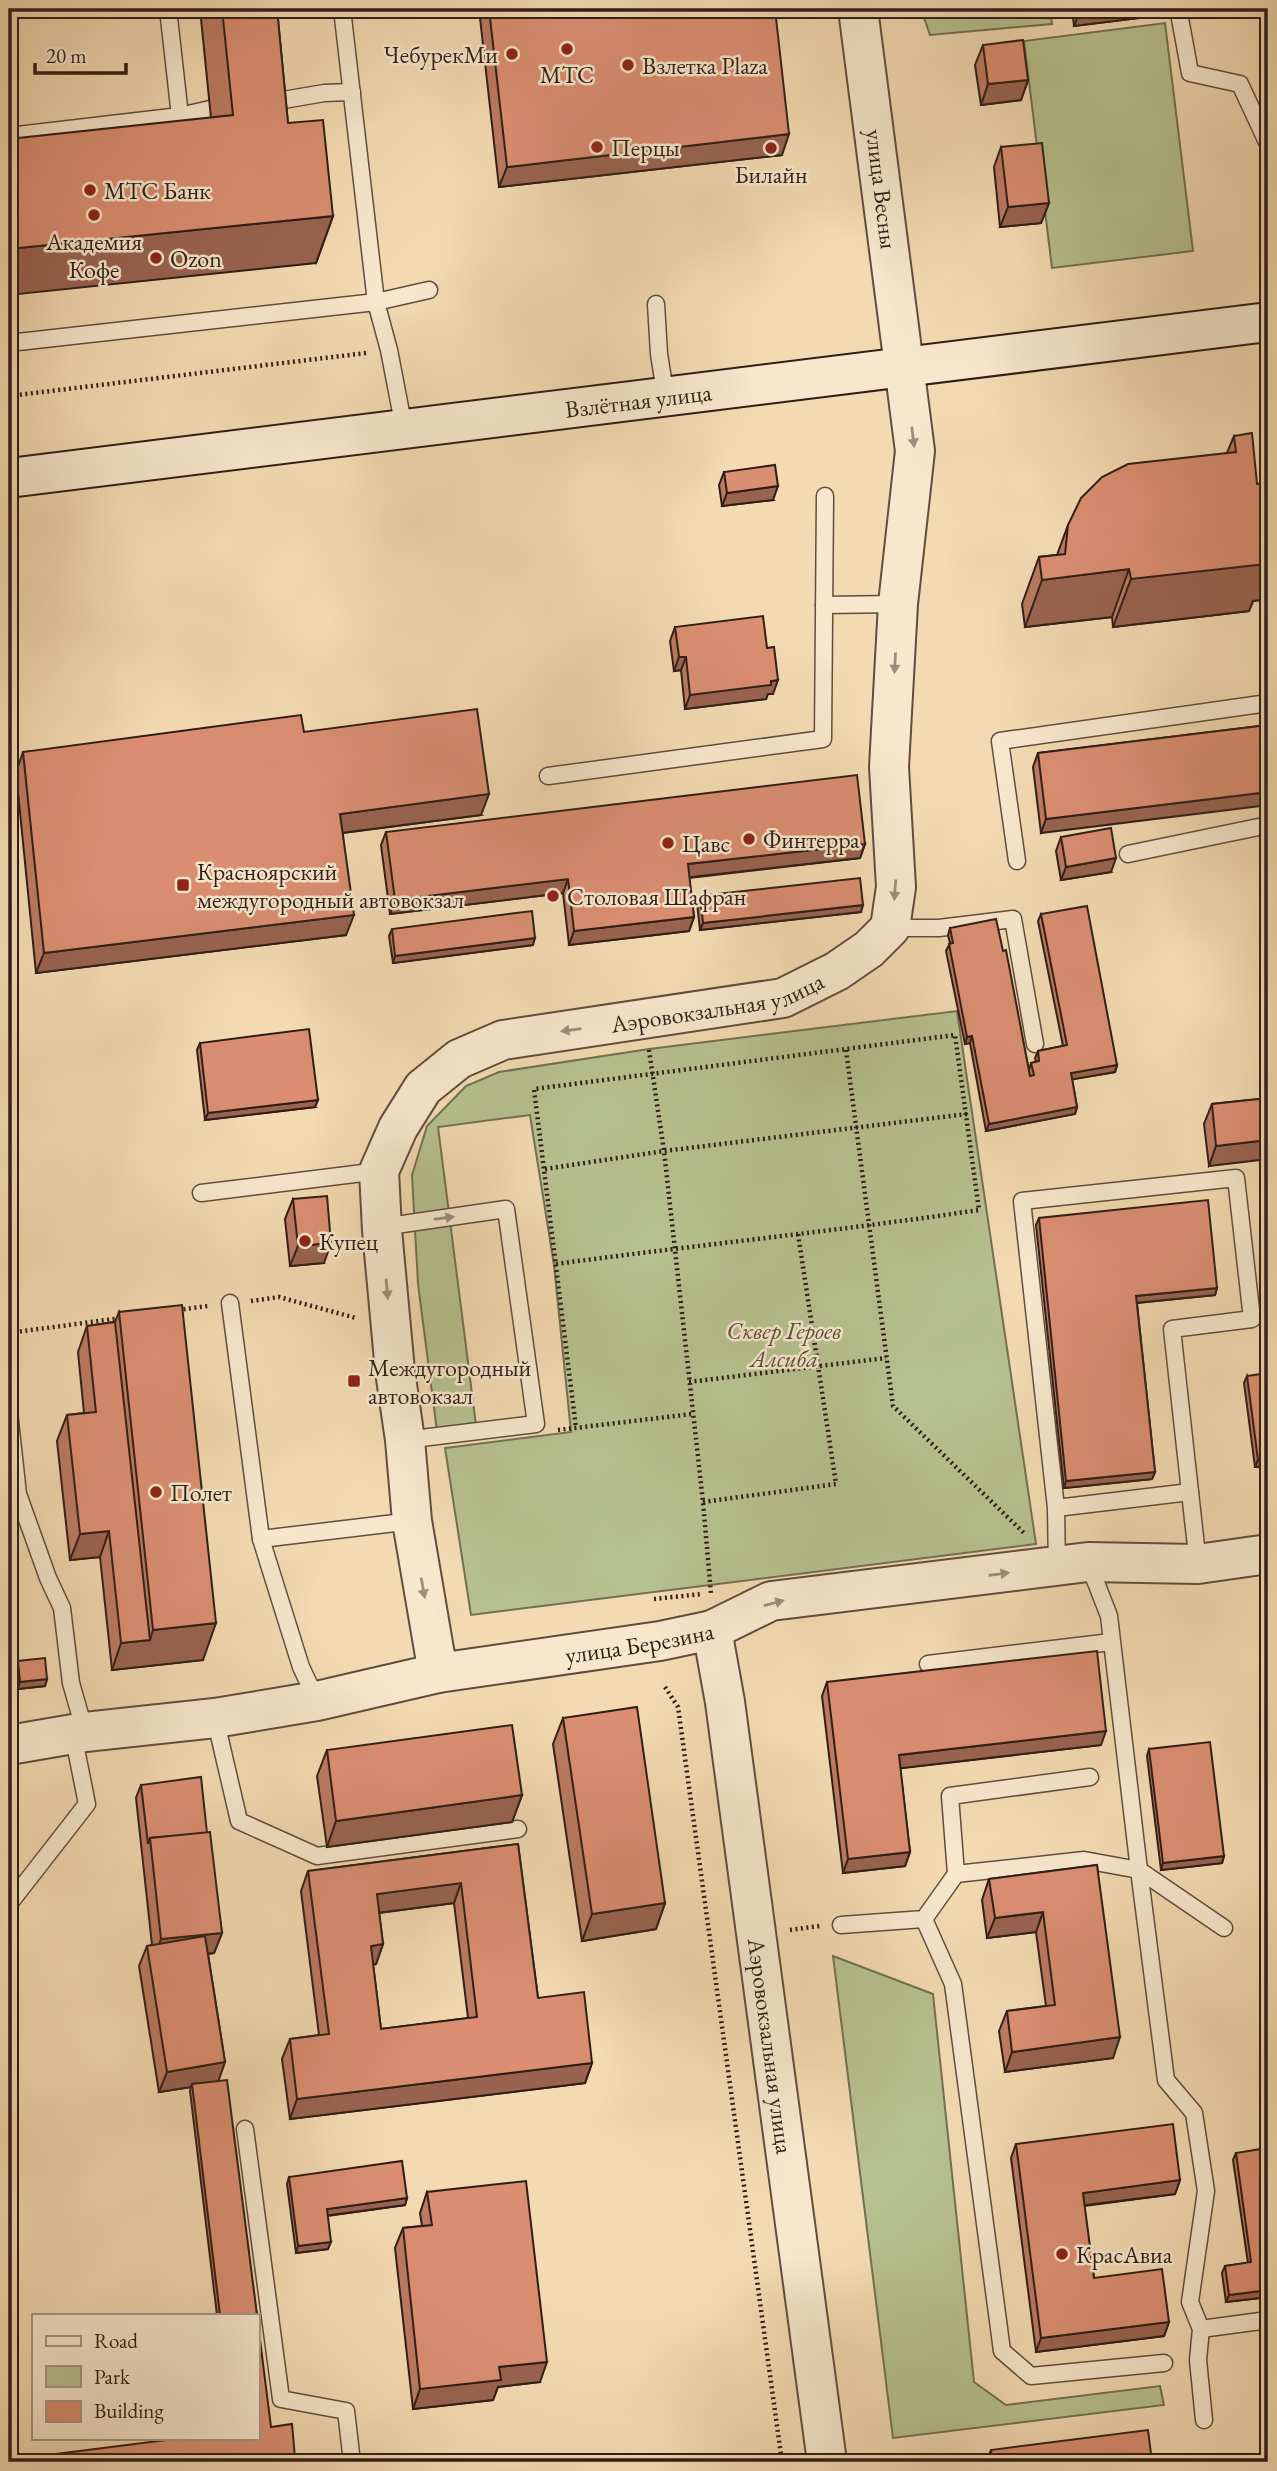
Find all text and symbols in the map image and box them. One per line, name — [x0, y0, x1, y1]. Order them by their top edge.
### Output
scale bar — [35, 32, 126, 76]
place label: ЧебурекМи — [384, 39, 498, 70]
marker: МТС — [559, 41, 575, 57]
text: 20 m — [46, 42, 87, 69]
marker: ЧебурекМи — [504, 46, 520, 62]
place label: Взлетка Plaza — [642, 50, 768, 81]
marker: Взлетка Plaza — [620, 57, 636, 73]
place label: МТС — [540, 59, 594, 90]
street label: улица Весны — [859, 127, 905, 251]
place label: Перцы — [611, 132, 680, 163]
marker: Перцы — [589, 139, 605, 155]
marker: Билайн — [763, 140, 779, 156]
place label: Билайн — [734, 159, 808, 190]
place label: МТС Банк — [104, 175, 211, 206]
marker: МТС Банк — [82, 182, 98, 198]
marker: Академия Кофе — [86, 207, 102, 223]
place label: Академия Кофе — [45, 226, 142, 285]
place label: Ozon — [170, 243, 222, 274]
marker: Ozon — [148, 250, 164, 266]
street label: Взлётная улица — [563, 376, 714, 424]
one-way arrow — [908, 426, 919, 448]
one-way arrow — [889, 652, 900, 674]
place label: Финтерра — [763, 824, 860, 855]
place label: Цавс — [682, 828, 730, 859]
marker: Финтерра — [741, 831, 757, 847]
marker: Цавс — [660, 835, 676, 851]
place label: Красноярский междугородный автовокзал — [197, 856, 464, 915]
marker: Красноярский междугородный автовокзал — [175, 877, 191, 893]
one-way arrow — [889, 879, 900, 901]
place label: Столовая Шафран — [567, 881, 746, 912]
marker: Столовая Шафран — [545, 888, 561, 904]
street label: Аэровокзальная улица — [608, 965, 829, 1039]
one-way arrow — [559, 1025, 581, 1036]
one-way arrow — [433, 1212, 455, 1223]
place label: Купец — [319, 1226, 379, 1257]
marker: Купец — [297, 1233, 313, 1249]
one-way arrow — [382, 1278, 393, 1300]
park label: Сквер Героев Алсиба — [727, 1315, 841, 1374]
place label: Междугородный автовокзал — [368, 1352, 532, 1411]
marker: Междугородный автовокзал — [346, 1373, 362, 1389]
place label: Полет — [170, 1477, 232, 1508]
marker: Полет — [148, 1484, 164, 1500]
one-way arrow — [988, 1568, 1010, 1579]
one-way arrow — [418, 1577, 429, 1599]
one-way arrow — [763, 1597, 785, 1608]
street label: улица Березина — [563, 1615, 717, 1670]
street label: Аэровокзальная улица — [741, 1935, 801, 2156]
place label: КрасАвиа — [1076, 2239, 1173, 2270]
marker: КрасАвиа — [1054, 2246, 1070, 2262]
legend — [32, 2314, 259, 2440]
text: Road — [94, 2327, 138, 2354]
text: Park — [94, 2363, 131, 2390]
text: Building — [94, 2397, 164, 2424]

